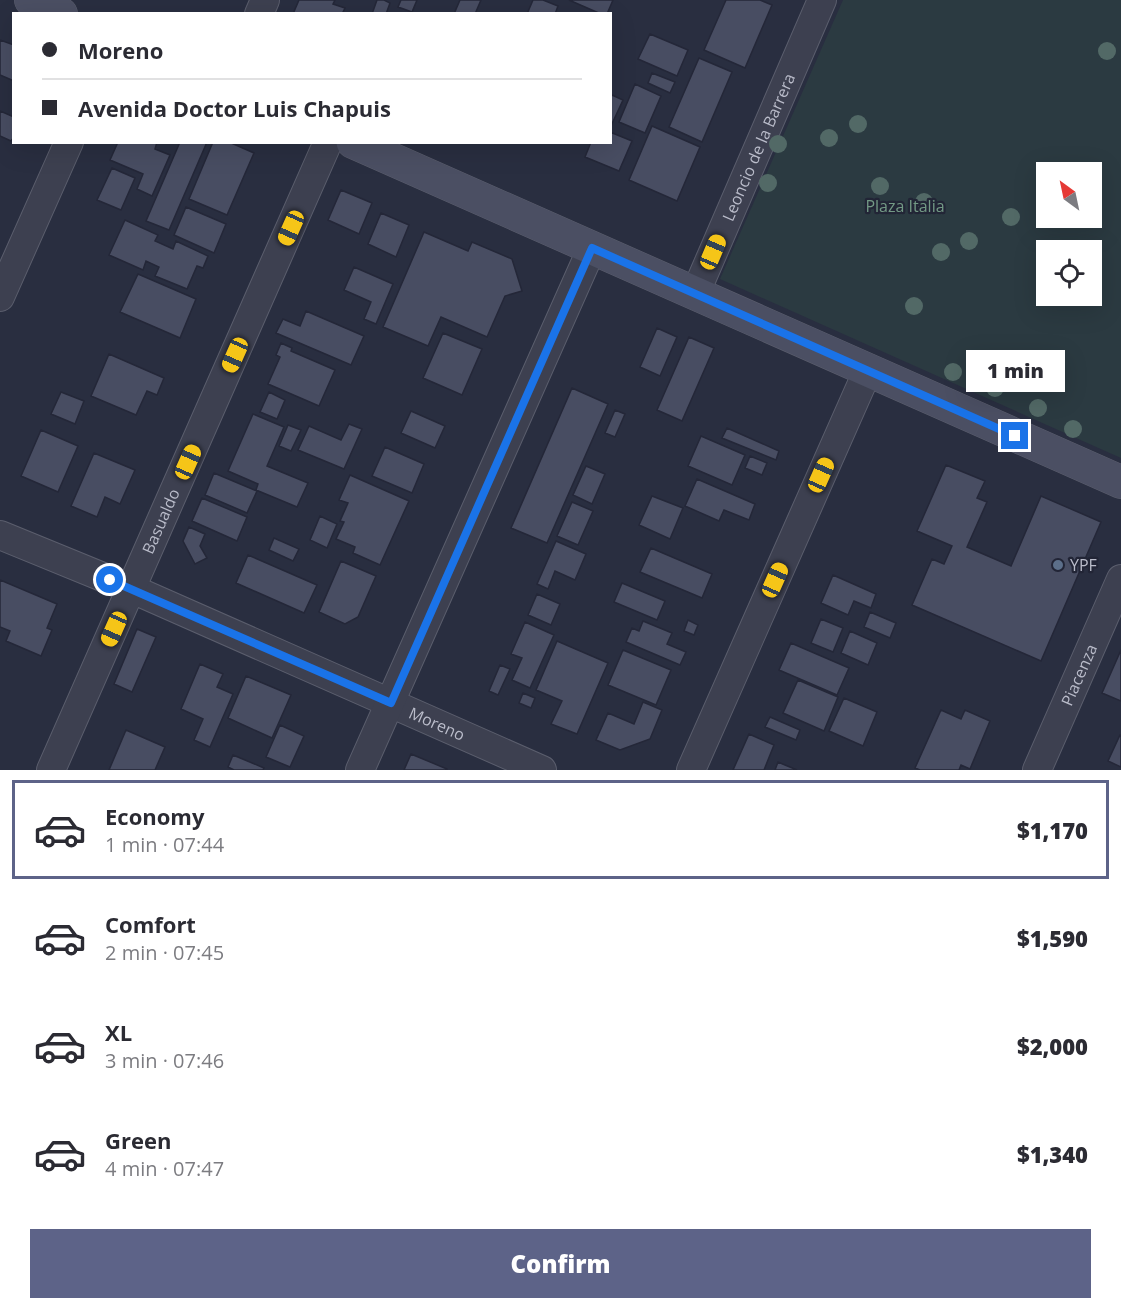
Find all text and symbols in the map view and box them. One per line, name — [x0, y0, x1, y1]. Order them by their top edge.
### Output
text: Moreno — [78, 35, 163, 65]
street label: Leoncio de la Barrera — [717, 70, 800, 224]
text: Avenida Doctor Luis Chapuis — [78, 93, 391, 123]
north arrow — [1036, 162, 1102, 228]
map controls — [1036, 162, 1102, 306]
park label: Plaza Italia — [865, 195, 945, 217]
car — [275, 208, 307, 248]
car — [698, 232, 728, 272]
button: locate — [1036, 240, 1102, 306]
car — [219, 335, 251, 375]
callout: 1 min — [966, 349, 1064, 391]
text: 1 min — [987, 357, 1044, 384]
route end — [1001, 422, 1028, 449]
car — [172, 442, 204, 482]
car — [805, 455, 837, 495]
street label: Basualdo — [137, 485, 185, 557]
place label: YPF — [1070, 554, 1097, 576]
marker: YPF — [1051, 558, 1065, 572]
car — [759, 560, 791, 600]
route start — [96, 566, 123, 593]
car — [98, 609, 130, 649]
street label: Piacenza — [1056, 640, 1102, 709]
street label: Moreno — [406, 702, 468, 746]
text: Economy — [105, 801, 204, 831]
icon: car — [33, 803, 87, 857]
text: $1,170 — [1017, 815, 1088, 845]
text: 1 min · 07:44 — [105, 831, 224, 858]
text: Comfort — [105, 909, 196, 939]
icon: car — [33, 911, 87, 965]
text: $1,590 — [1017, 923, 1088, 953]
text: 2 min · 07:45 — [105, 939, 224, 966]
text: XL — [105, 1017, 132, 1047]
icon: car — [33, 1019, 87, 1073]
text: $2,000 — [1017, 1031, 1088, 1061]
text: 3 min · 07:46 — [105, 1047, 224, 1074]
text: Green — [105, 1125, 171, 1155]
icon: car — [33, 1127, 87, 1181]
text: $1,340 — [1017, 1139, 1088, 1169]
text: 4 min · 07:47 — [105, 1155, 224, 1182]
button: Confirm — [30, 1229, 1091, 1298]

